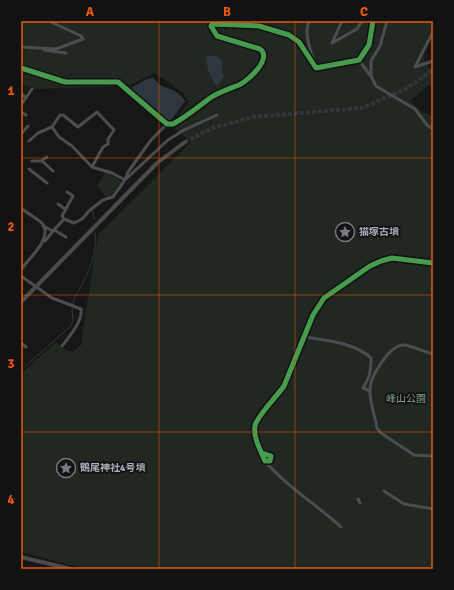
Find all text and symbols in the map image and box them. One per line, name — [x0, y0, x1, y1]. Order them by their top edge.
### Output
text: A — [86, 4, 95, 20]
text: B — [223, 4, 231, 20]
text: C — [360, 4, 368, 20]
text: 1 — [7, 83, 15, 99]
text: 2 — [7, 219, 15, 235]
place icon: 猫塚古墳 — [334, 221, 356, 243]
place label: 猫塚古墳 — [359, 226, 400, 238]
text: 3 — [7, 356, 15, 372]
park label: 峰山公園 — [386, 393, 426, 405]
place icon: 鶴尾神社4号墳 — [55, 457, 77, 479]
place label: 鶴尾神社4号墳 — [79, 462, 146, 474]
text: 4 — [7, 492, 15, 508]

